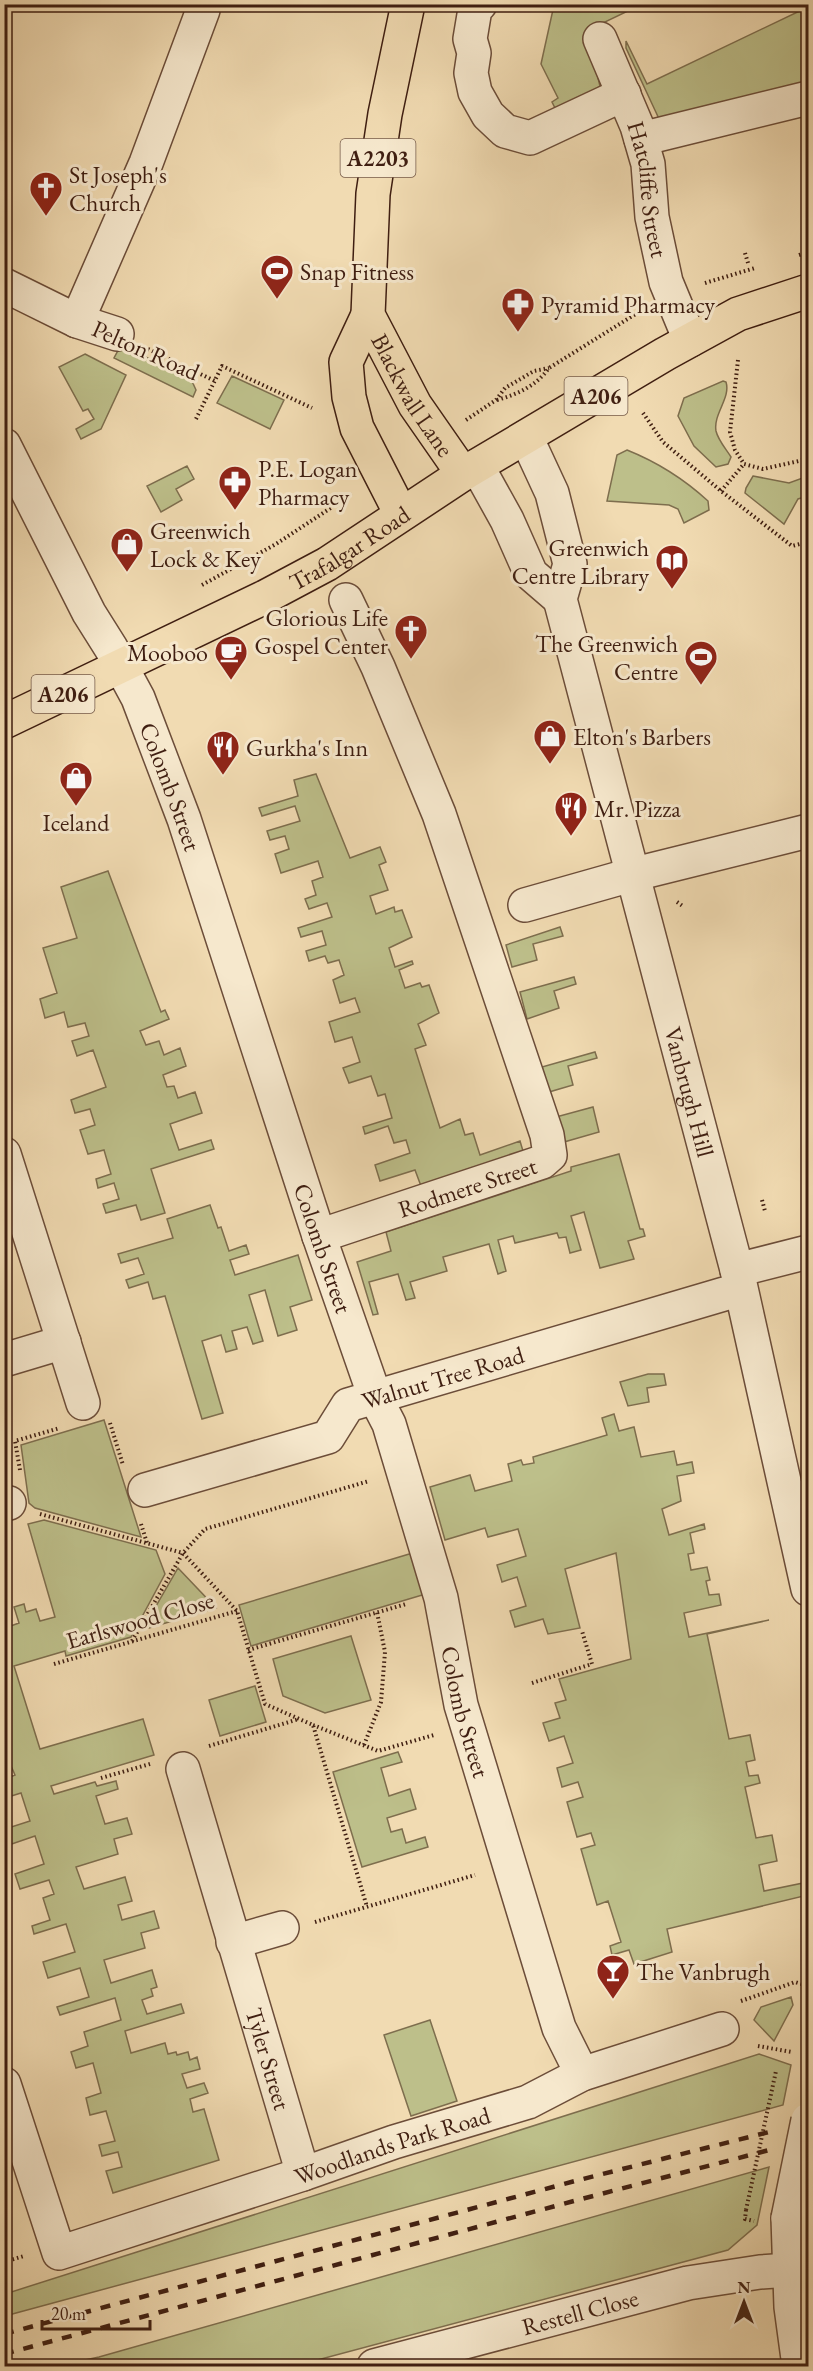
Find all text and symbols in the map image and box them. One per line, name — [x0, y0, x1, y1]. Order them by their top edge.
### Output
street label: Hatcliffe Street — [621, 117, 676, 261]
road number: A2203 — [340, 139, 416, 177]
place label: St Joseph's Church — [69, 159, 167, 218]
church icon: St Joseph's Church — [28, 170, 64, 217]
sports icon: Snap Fitness — [259, 253, 295, 300]
place label: Snap Fitness — [300, 256, 414, 287]
pharmacy icon: Pyramid Pharmacy — [500, 286, 536, 333]
place label: Pyramid Pharmacy — [541, 289, 716, 320]
street label: Pelton Road — [87, 313, 205, 388]
street label: Blackwall Lane — [365, 328, 462, 462]
road number: A206 — [564, 377, 628, 415]
place label: P.E. Logan Pharmacy — [258, 453, 358, 512]
pharmacy icon: P.E. Logan Pharmacy — [217, 464, 253, 511]
street label: Trafalgar Road — [283, 498, 416, 597]
place label: Greenwich Lock & Key — [150, 515, 261, 574]
shop icon: Greenwich Lock & Key — [109, 526, 145, 573]
place label: Greenwich Centre Library — [512, 532, 649, 591]
library icon: Greenwich Centre Library — [654, 543, 690, 590]
place label: Glorious Life Gospel Center — [255, 602, 388, 661]
church icon: Glorious Life Gospel Center — [393, 613, 429, 660]
place label: The Greenwich Centre — [535, 628, 678, 687]
cafe icon: Mooboo — [213, 634, 249, 681]
place label: Mooboo — [127, 637, 208, 668]
sports icon: The Greenwich Centre — [683, 639, 719, 686]
road number: A206 — [32, 675, 94, 713]
street label: Colomb Street — [133, 718, 209, 855]
shop icon: Elton's Barbers — [532, 718, 568, 765]
place label: Elton's Barbers — [573, 721, 711, 752]
restaurant icon: Gurkha's Inn — [205, 729, 241, 776]
place label: Gurkha's Inn — [246, 732, 369, 763]
shop icon: Iceland — [58, 760, 94, 807]
restaurant icon: Mr. Pizza — [553, 790, 589, 837]
place label: Mr. Pizza — [594, 793, 681, 824]
place label: Iceland — [43, 807, 110, 838]
street label: Vanbrugh Hill — [658, 1023, 722, 1161]
street label: Rodmere Street — [394, 1149, 541, 1224]
street label: Colomb Street — [287, 1179, 360, 1317]
street label: Walnut Tree Road — [358, 1338, 528, 1416]
street label: Earlswood Close — [62, 1584, 218, 1656]
street label: Colomb Street — [435, 1643, 498, 1782]
bar icon: The Vanbrugh — [595, 1953, 631, 2000]
place label: The Vanbrugh — [636, 1956, 770, 1987]
street label: Tyler Street — [239, 2004, 299, 2114]
street label: Woodlands Park Road — [290, 2098, 495, 2191]
north arrow — [714, 2272, 774, 2332]
text: N — [738, 2277, 751, 2298]
street label: Restell Close — [518, 2281, 642, 2342]
scale bar — [42, 2293, 150, 2331]
text: 20 m — [51, 2302, 86, 2325]

